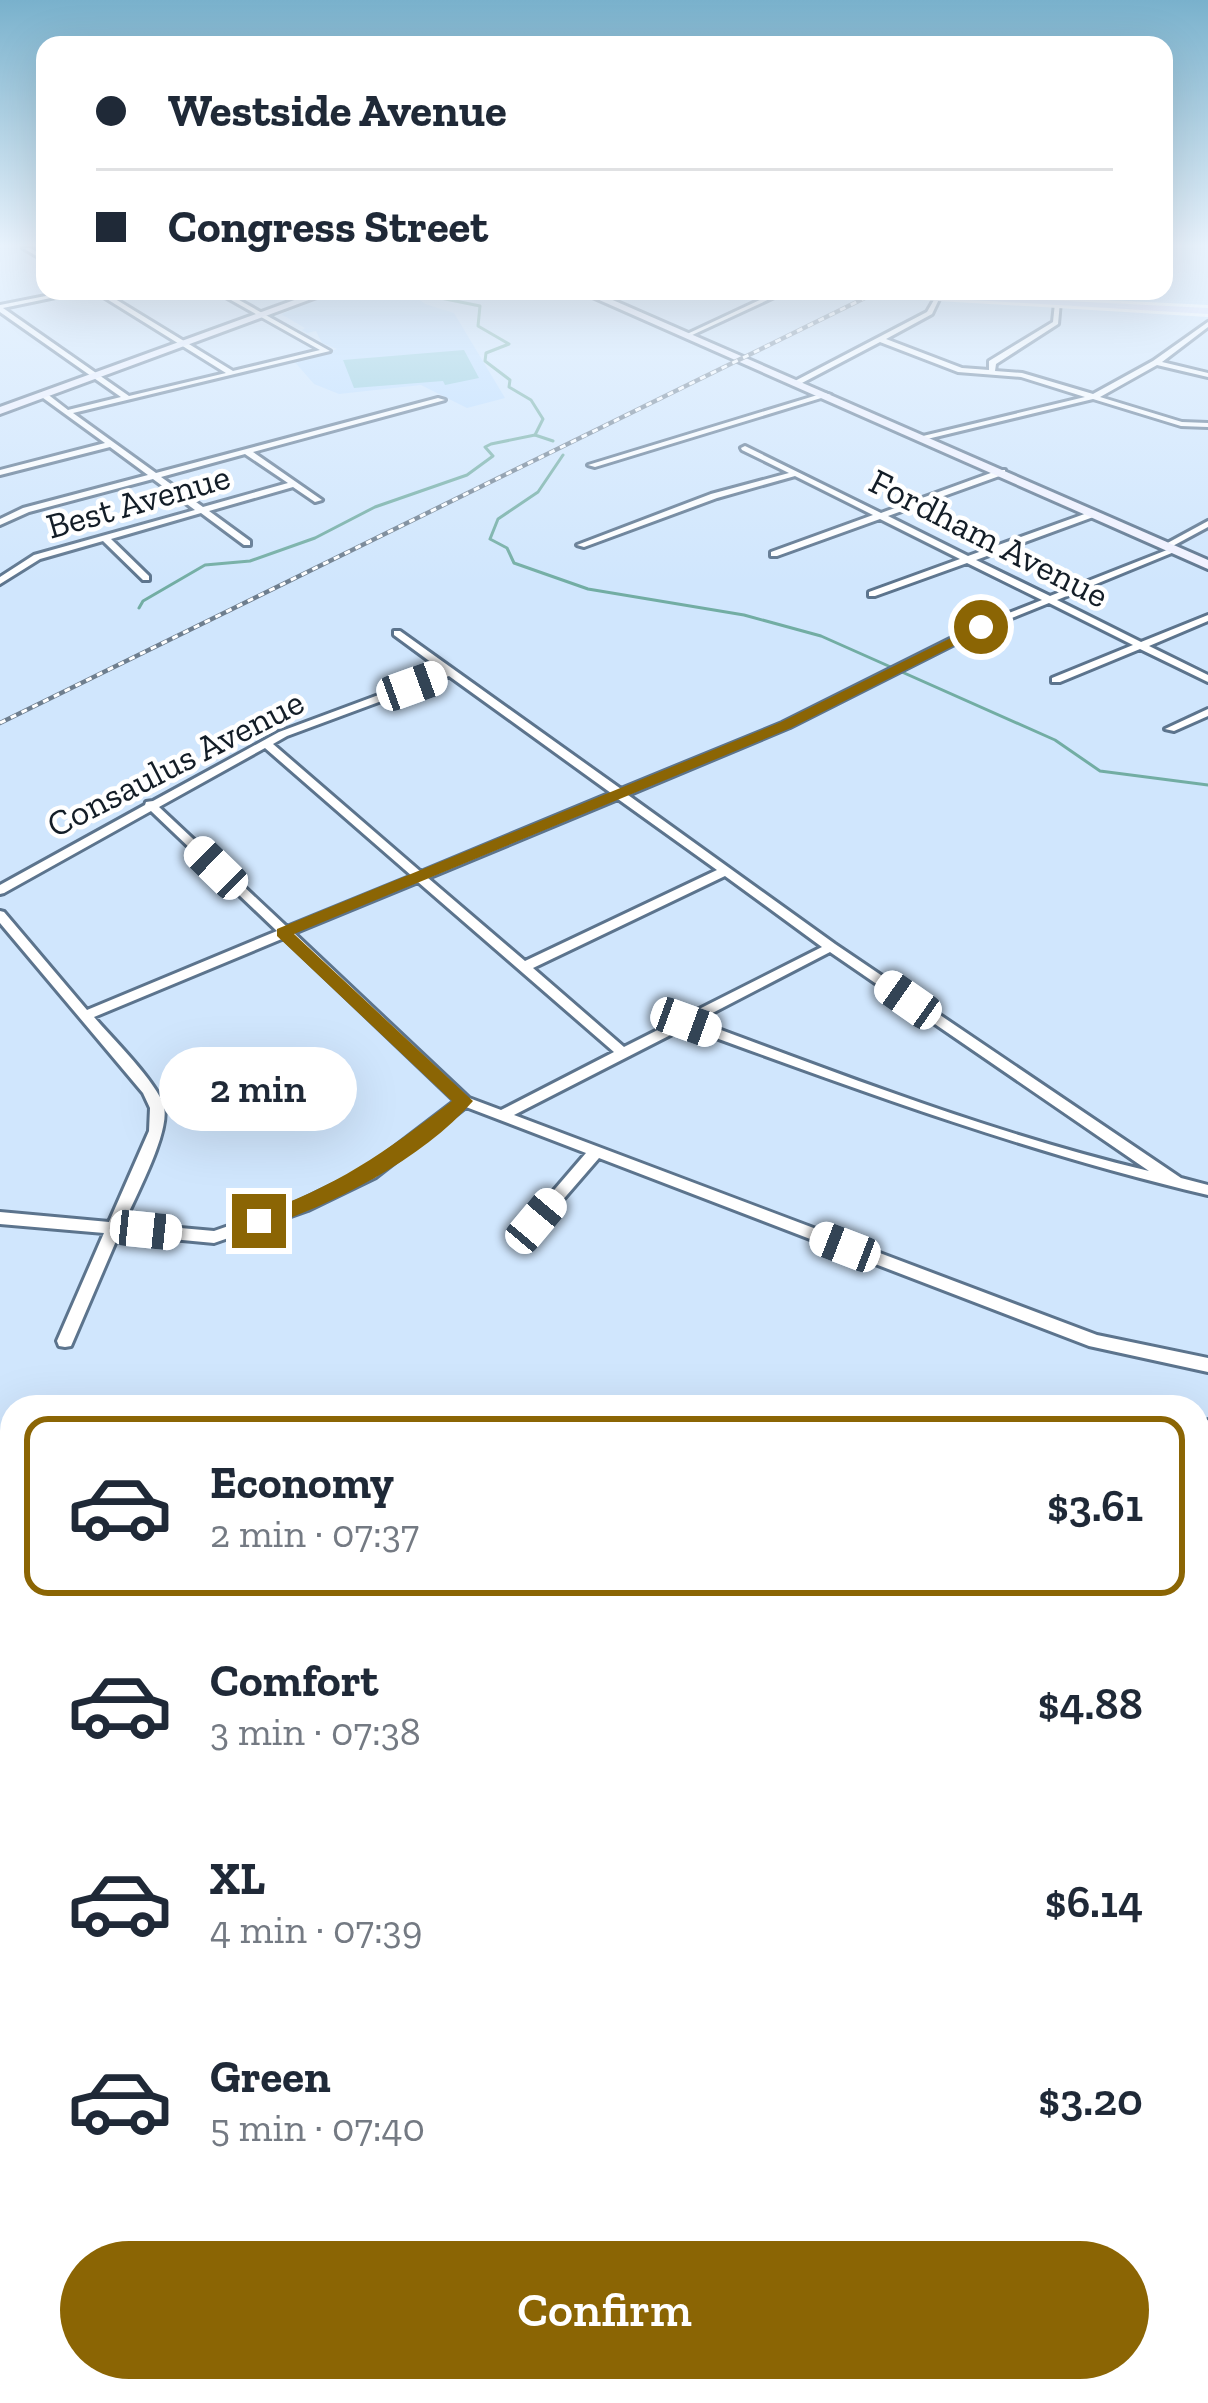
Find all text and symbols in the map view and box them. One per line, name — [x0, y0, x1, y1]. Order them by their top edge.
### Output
text: Westside Avenue — [168, 84, 507, 138]
text: Congress Street — [168, 200, 488, 254]
street label: Best Avenue — [41, 454, 235, 548]
street label: Fordham Avenue — [862, 459, 1116, 617]
route start — [954, 600, 1008, 654]
car — [372, 657, 452, 715]
street label: Consaulus Avenue — [39, 680, 311, 846]
car — [178, 830, 254, 906]
car — [868, 965, 948, 1035]
car — [646, 993, 726, 1051]
callout: 2 min — [160, 1047, 358, 1131]
text: 2 min — [210, 1065, 306, 1112]
car — [499, 1182, 573, 1260]
route end — [232, 1194, 286, 1248]
car — [108, 1208, 184, 1252]
car — [805, 1217, 885, 1277]
icon: car — [66, 1452, 174, 1560]
text: Economy — [210, 1456, 394, 1510]
text: $3.61 — [1047, 1479, 1143, 1533]
text: 2 min · 07:37 — [210, 1510, 419, 1557]
icon: car — [66, 1650, 174, 1758]
text: Comfort — [210, 1654, 378, 1708]
text: $4.88 — [1038, 1677, 1143, 1731]
text: 3 min · 07:38 — [210, 1708, 421, 1755]
icon: car — [66, 1848, 174, 1956]
text: XL — [210, 1852, 265, 1906]
text: $6.14 — [1045, 1875, 1143, 1929]
text: 4 min · 07:39 — [210, 1906, 422, 1953]
icon: car — [66, 2046, 174, 2154]
text: Green — [210, 2050, 331, 2104]
text: $3.20 — [1038, 2073, 1143, 2127]
text: 5 min · 07:40 — [210, 2104, 425, 2151]
button: Confirm — [60, 2241, 1149, 2379]

